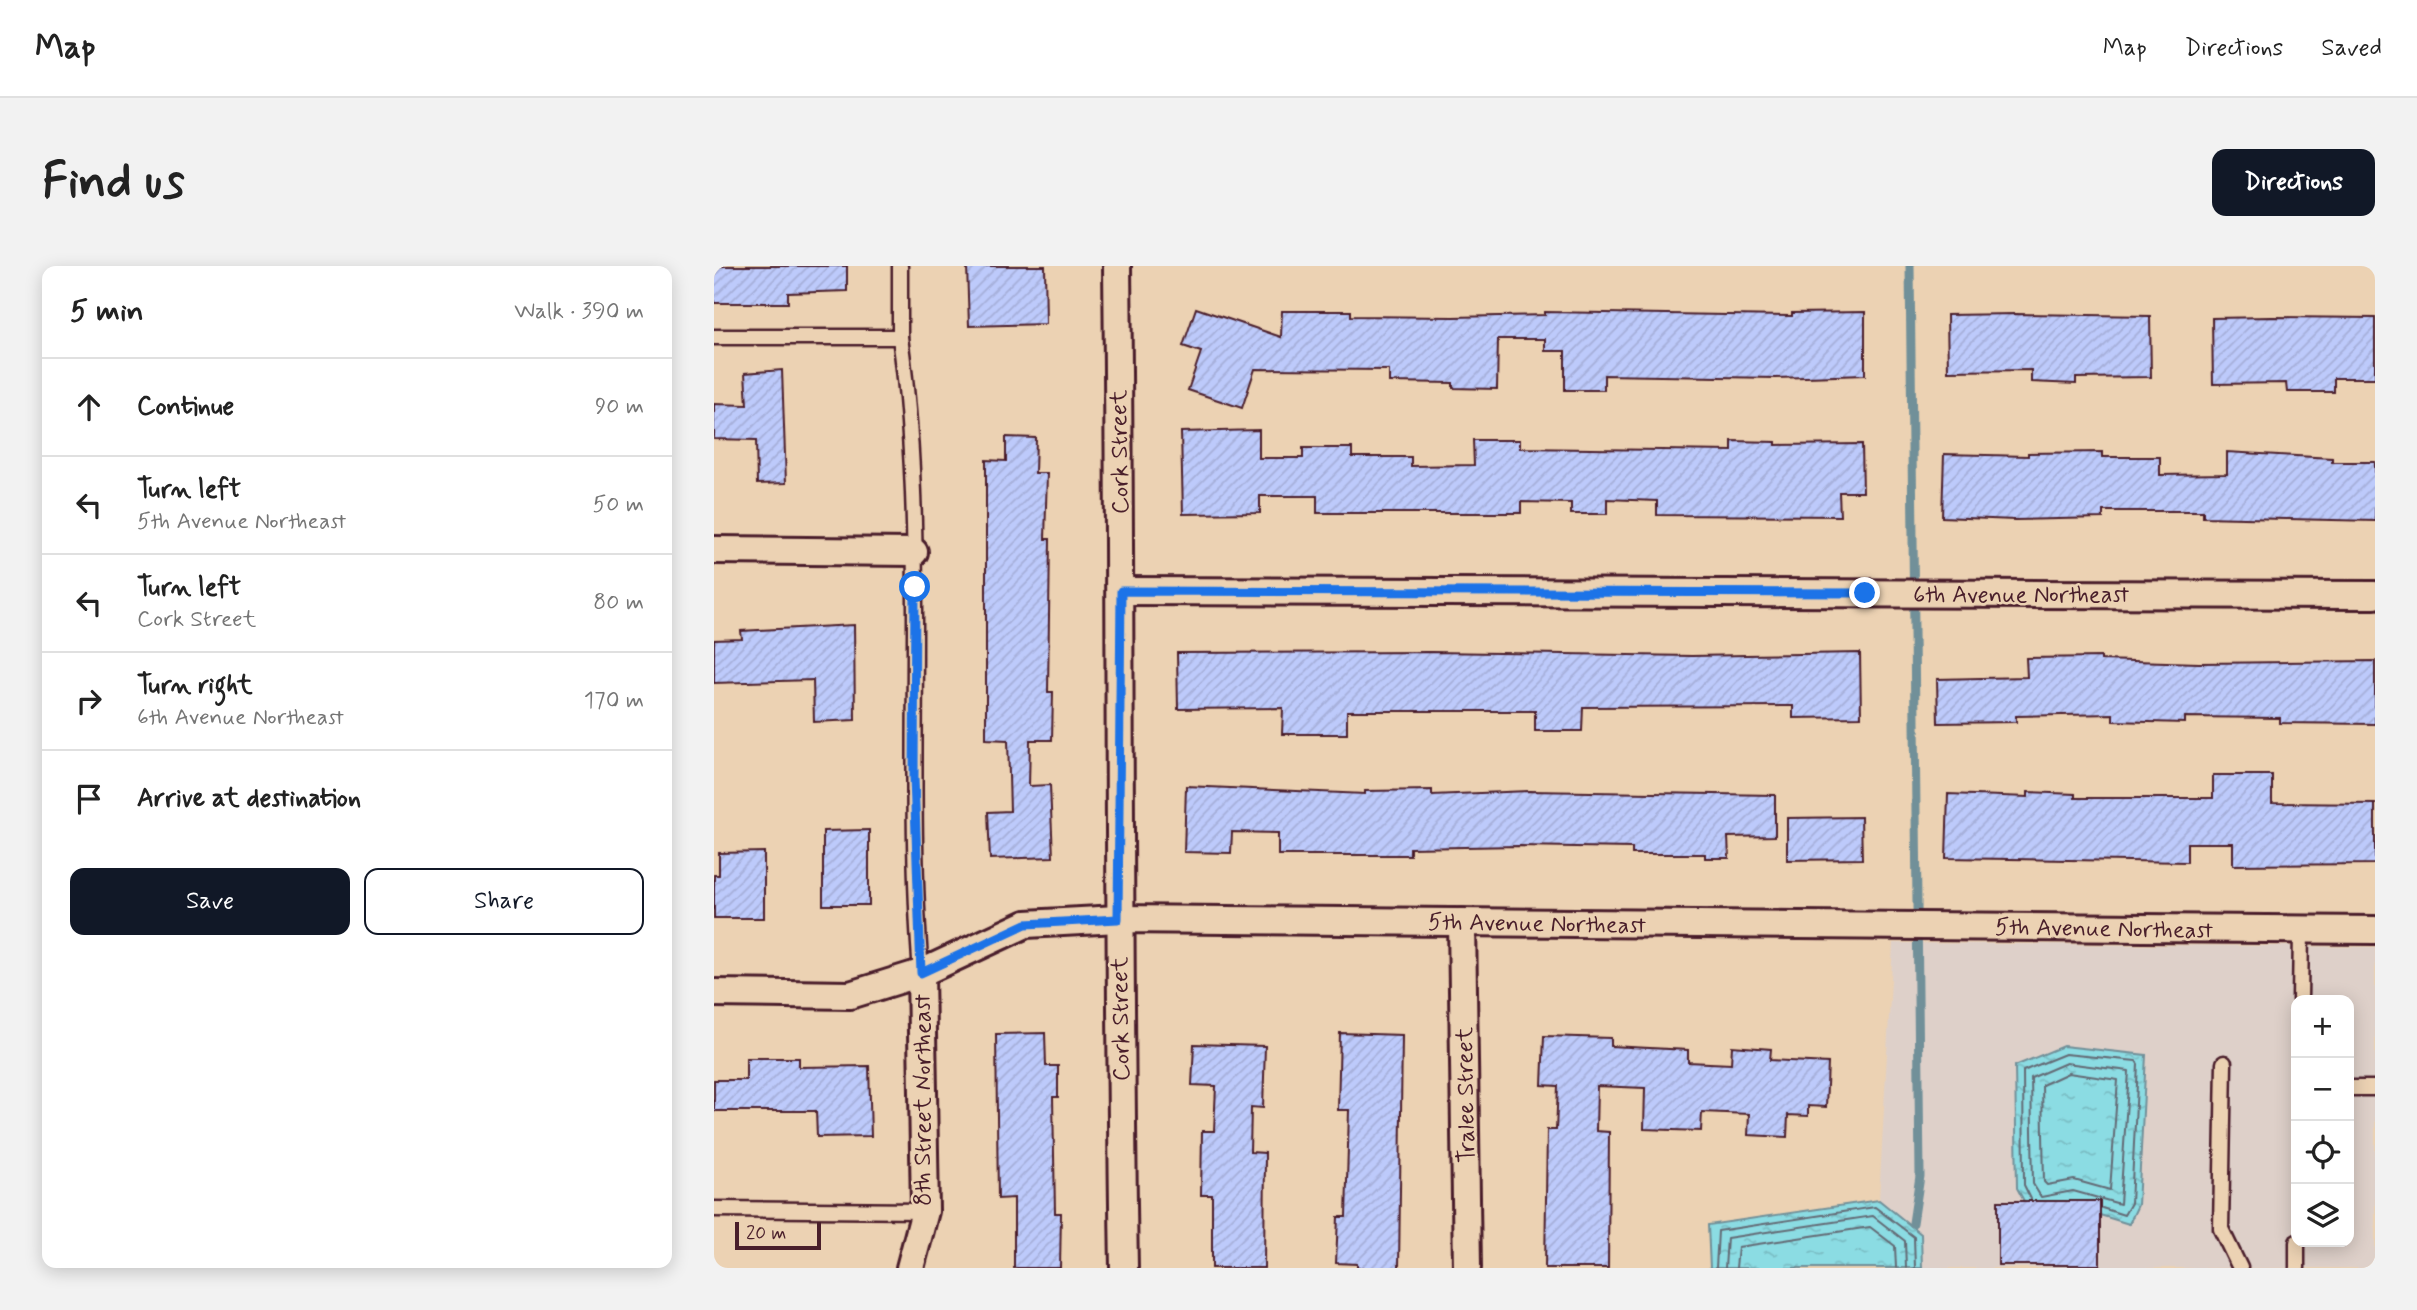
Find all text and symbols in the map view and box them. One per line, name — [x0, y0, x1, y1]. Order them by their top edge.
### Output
text: Map — [35, 26, 95, 70]
text: Map — [2103, 33, 2147, 64]
text: Directions — [2185, 33, 2283, 64]
text: Saved — [2321, 33, 2382, 64]
button: Directions — [2212, 149, 2375, 216]
text: Find us — [42, 150, 185, 215]
text: 5 min — [70, 292, 144, 331]
text: Walk · 390 m — [514, 297, 644, 327]
icon: ahead — [70, 388, 108, 426]
text: Continue — [137, 390, 234, 424]
street label: Cork Street — [1104, 390, 1137, 514]
text: 90 m — [595, 392, 644, 422]
text: Turn left — [137, 473, 241, 507]
icon: left — [70, 486, 108, 524]
text: 50 m — [593, 490, 644, 520]
text: 5th Avenue Northeast — [137, 507, 346, 537]
text: Turn left — [137, 571, 241, 605]
route start — [899, 571, 930, 602]
route end — [1849, 577, 1880, 608]
street label: 6th Avenue Northeast — [1913, 580, 2129, 611]
icon: left — [70, 584, 108, 622]
text: 80 m — [593, 588, 644, 618]
text: Cork Street — [137, 605, 256, 635]
text: Turn right — [137, 669, 253, 703]
icon: right — [70, 682, 108, 720]
text: 170 m — [584, 686, 644, 716]
text: 6th Avenue Northeast — [137, 703, 344, 733]
icon: arrive — [70, 780, 108, 818]
text: Arrive at destination — [137, 782, 361, 816]
button: Save — [70, 868, 350, 935]
button: Share — [364, 868, 644, 935]
street label: 5th Avenue Northeast — [1428, 907, 1647, 942]
street label: 5th Avenue Northeast — [1995, 912, 2214, 947]
street label: Cork Street — [1105, 957, 1138, 1081]
street label: 8th Street Northeast — [908, 994, 939, 1206]
map controls — [2291, 995, 2354, 1247]
button: + — [2291, 995, 2354, 1058]
street label: Tralee Street — [1450, 1027, 1483, 1163]
button: − — [2291, 1058, 2354, 1121]
button: locate — [2291, 1121, 2354, 1184]
button: layers — [2291, 1184, 2354, 1247]
scale bar — [735, 1219, 821, 1251]
text: 20 m — [746, 1221, 786, 1246]

